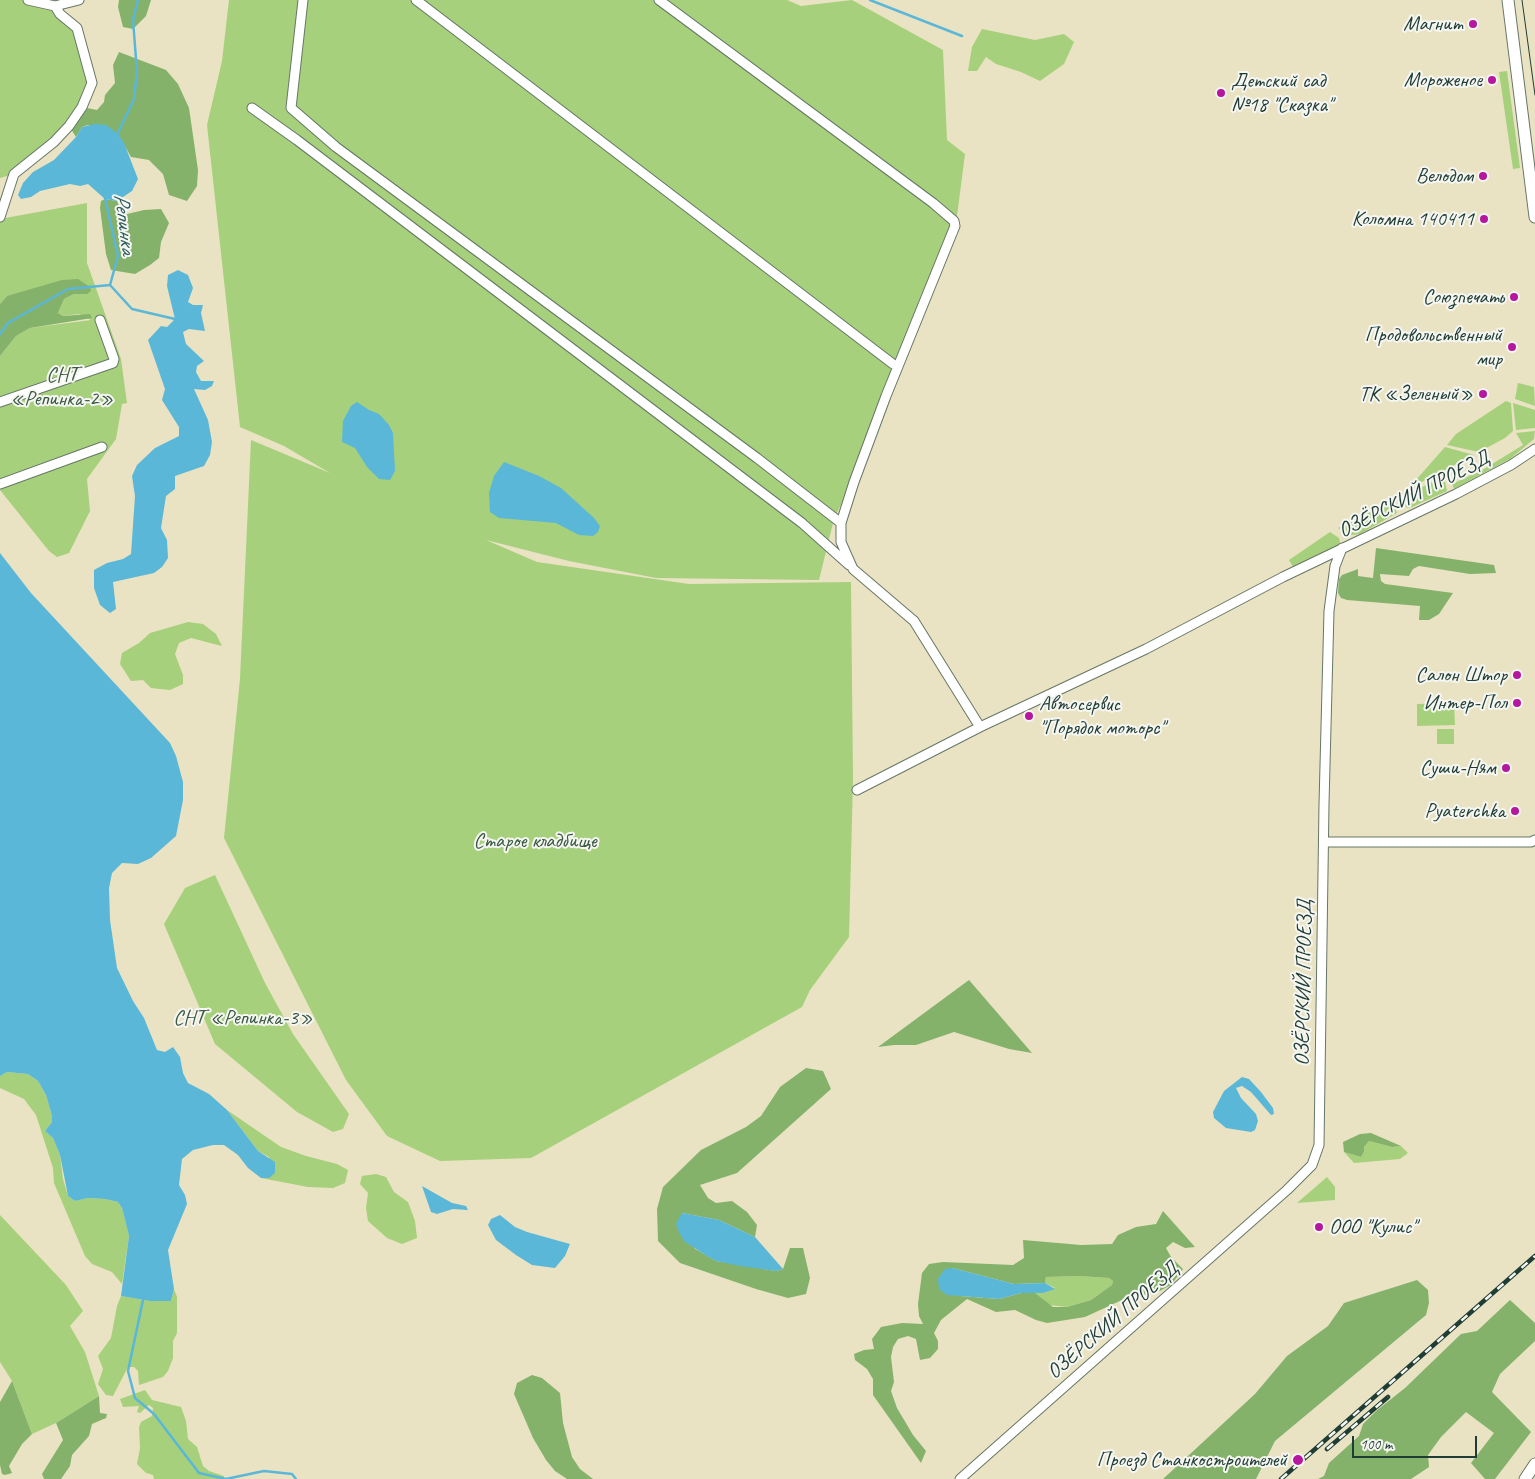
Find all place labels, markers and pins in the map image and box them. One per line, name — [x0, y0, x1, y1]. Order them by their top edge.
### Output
place label: Магнит — [1403, 11, 1463, 37]
marker: Магнит — [1467, 18, 1479, 30]
place label: Мороженое — [1404, 67, 1482, 93]
place label: Детский сад №18 "Сказка" — [1231, 68, 1332, 118]
marker: Мороженое — [1486, 74, 1498, 86]
marker: Детский сад №18 "Сказка" — [1215, 87, 1227, 99]
place label: Велодом — [1416, 163, 1473, 189]
marker: Велодом — [1477, 170, 1489, 182]
place label: Коломна 140411 — [1352, 206, 1474, 232]
marker: Коломна 140411 — [1478, 213, 1490, 225]
place label: Союзпечать — [1423, 284, 1504, 310]
marker: Союзпечать — [1508, 291, 1520, 303]
place label: Продовольственный мир — [1365, 322, 1502, 372]
marker: Продовольственный мир — [1506, 341, 1518, 353]
place label: ТК «Зеленый» — [1359, 381, 1473, 407]
marker: ТК «Зеленый» — [1477, 388, 1489, 400]
place label: Салон Штор — [1416, 662, 1507, 688]
marker: Салон Штор — [1511, 669, 1523, 681]
place label: Интер-Пол — [1424, 690, 1507, 716]
place label: Автосервис "Порядок моторс" — [1039, 691, 1164, 741]
marker: Интер-Пол — [1511, 697, 1523, 709]
marker: Автосервис "Порядок моторс" — [1023, 710, 1035, 722]
place label: Суши-Ням — [1420, 755, 1496, 781]
marker: Суши-Ням — [1500, 762, 1512, 774]
place label: Pyaterchka — [1425, 798, 1505, 824]
marker: Pyaterchka — [1509, 805, 1521, 817]
place label: ООО "Кулис" — [1329, 1214, 1416, 1240]
marker: ООО "Кулис" — [1313, 1221, 1325, 1233]
place label: Проезд Станкостроителей — [1097, 1447, 1287, 1473]
marker: Проезд Станкостроителей — [1291, 1453, 1305, 1467]

